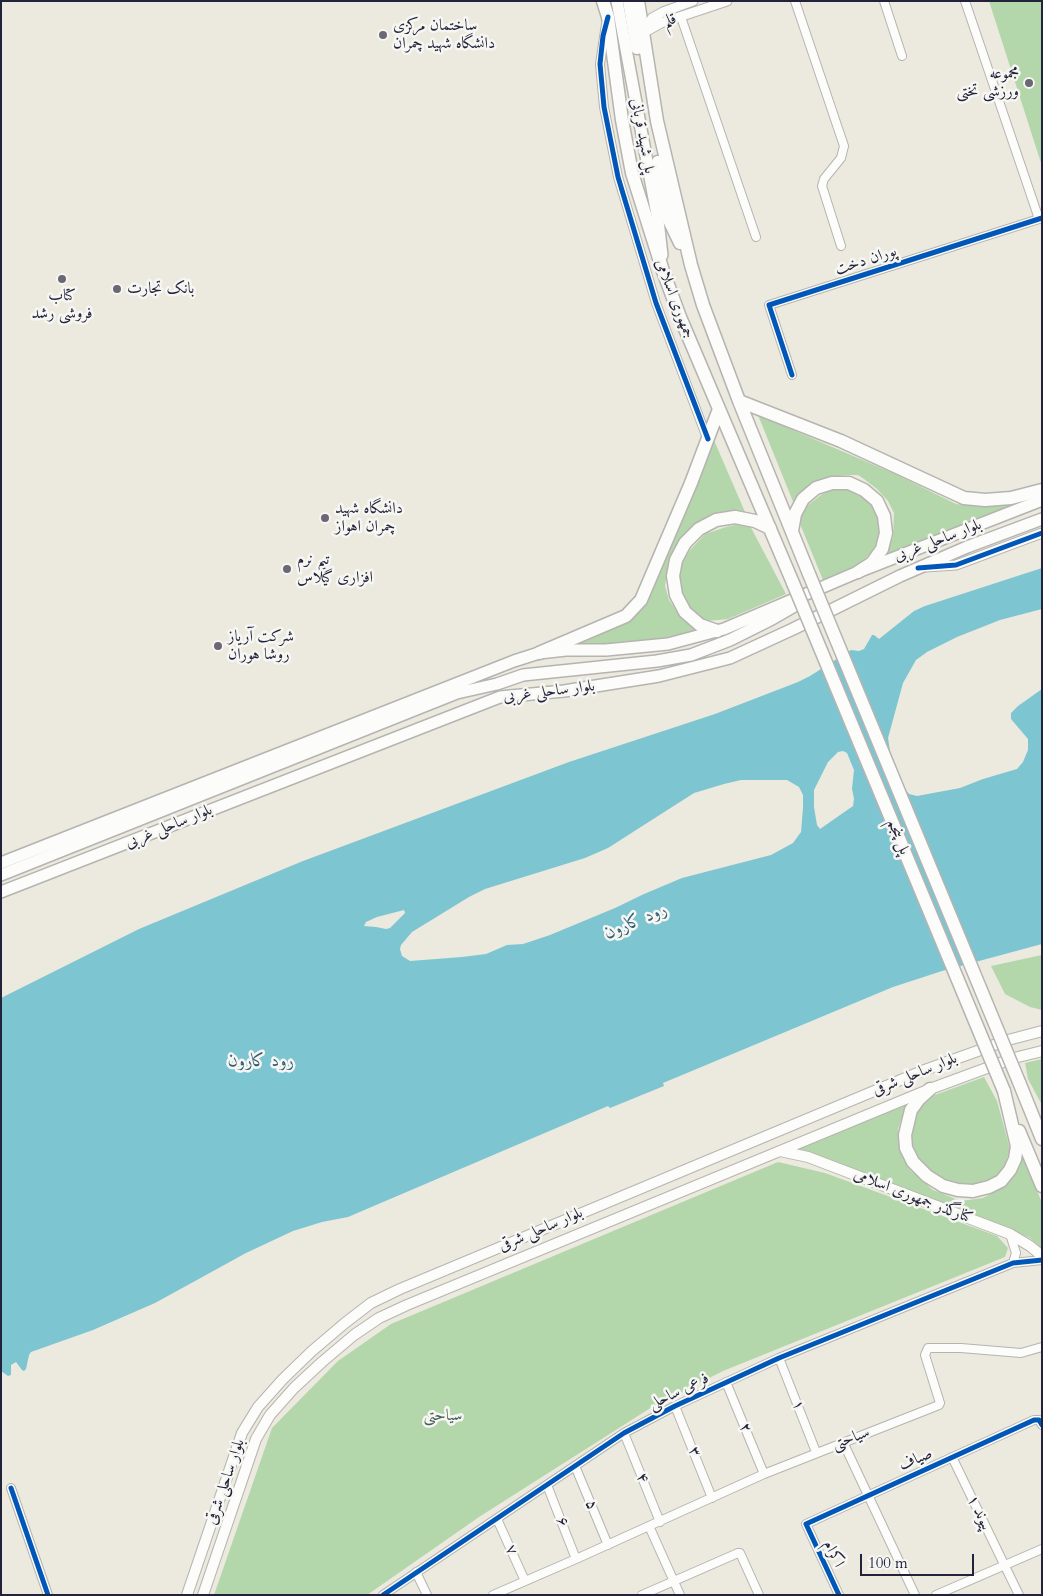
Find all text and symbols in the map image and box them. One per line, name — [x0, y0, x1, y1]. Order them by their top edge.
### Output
street label: قلم — [661, 10, 679, 32]
place label: ساختمان مرکزی دانشگاه شهید چمران — [393, 16, 495, 54]
marker: ساختمان مرکزی دانشگاه شهید چمران — [377, 29, 389, 41]
place label: مجموعه ورزشی تختی — [956, 64, 1019, 102]
marker: مجموعه ورزشی تختی — [1023, 77, 1035, 89]
street label: پل شهید قربانی — [625, 97, 659, 175]
street label: پوران دخت — [833, 242, 899, 280]
street label: جمهوری اسلامی — [650, 256, 698, 342]
marker: کتاب فروشی رشد — [56, 273, 68, 285]
place label: بانک تجارت — [127, 279, 194, 299]
marker: بانک تجارت — [111, 283, 123, 295]
place label: کتاب فروشی رشد — [31, 286, 93, 324]
place label: دانشگاه شهید چمران اهواز — [335, 499, 403, 537]
marker: دانشگاه شهید چمران اهواز — [319, 512, 331, 524]
street label: بلوار ساحلی غربی — [892, 516, 984, 566]
place label: تیم نرم افزاری گیلاس — [297, 550, 373, 588]
marker: تیم نرم افزاری گیلاس — [281, 563, 293, 575]
place label: شرکت آریاز روشا هوران — [228, 627, 294, 665]
marker: شرکت آریاز روشا هوران — [212, 640, 224, 652]
street label: بلوار ساحلی غربی — [502, 677, 596, 707]
street label: بلوار ساحلی غربی — [123, 801, 215, 853]
street label: پل پنجم — [882, 816, 914, 858]
water label: رود کارون — [601, 899, 671, 945]
street label: بلوار ساحلی شرقی — [870, 1049, 960, 1101]
water label: رود کارون — [228, 1051, 294, 1073]
street label: کنارگذر جمهوری اسلامی — [851, 1165, 975, 1229]
street label: بلوار ساحلی شرقی — [496, 1204, 586, 1256]
street label: فرعی ساحلی — [646, 1369, 712, 1415]
street label: ۱ — [787, 1397, 809, 1413]
park label: سیاحتی — [424, 1406, 462, 1426]
street label: ۲ — [734, 1420, 756, 1436]
street label: سیاحتی — [829, 1423, 873, 1455]
street label: بلوار ساحلی شرقی — [202, 1437, 250, 1527]
street label: ۳ — [683, 1444, 705, 1460]
street label: صیاف — [896, 1444, 936, 1476]
street label: ۴ — [631, 1470, 653, 1486]
street label: پیوند ۱ — [962, 1492, 996, 1534]
street label: ۵ — [580, 1497, 602, 1513]
street label: ۶ — [551, 1514, 573, 1530]
street label: اکرام — [818, 1537, 848, 1571]
street label: ۷ — [500, 1542, 522, 1558]
scale bar — [863, 1544, 977, 1576]
text: 100 m — [868, 1553, 908, 1573]

